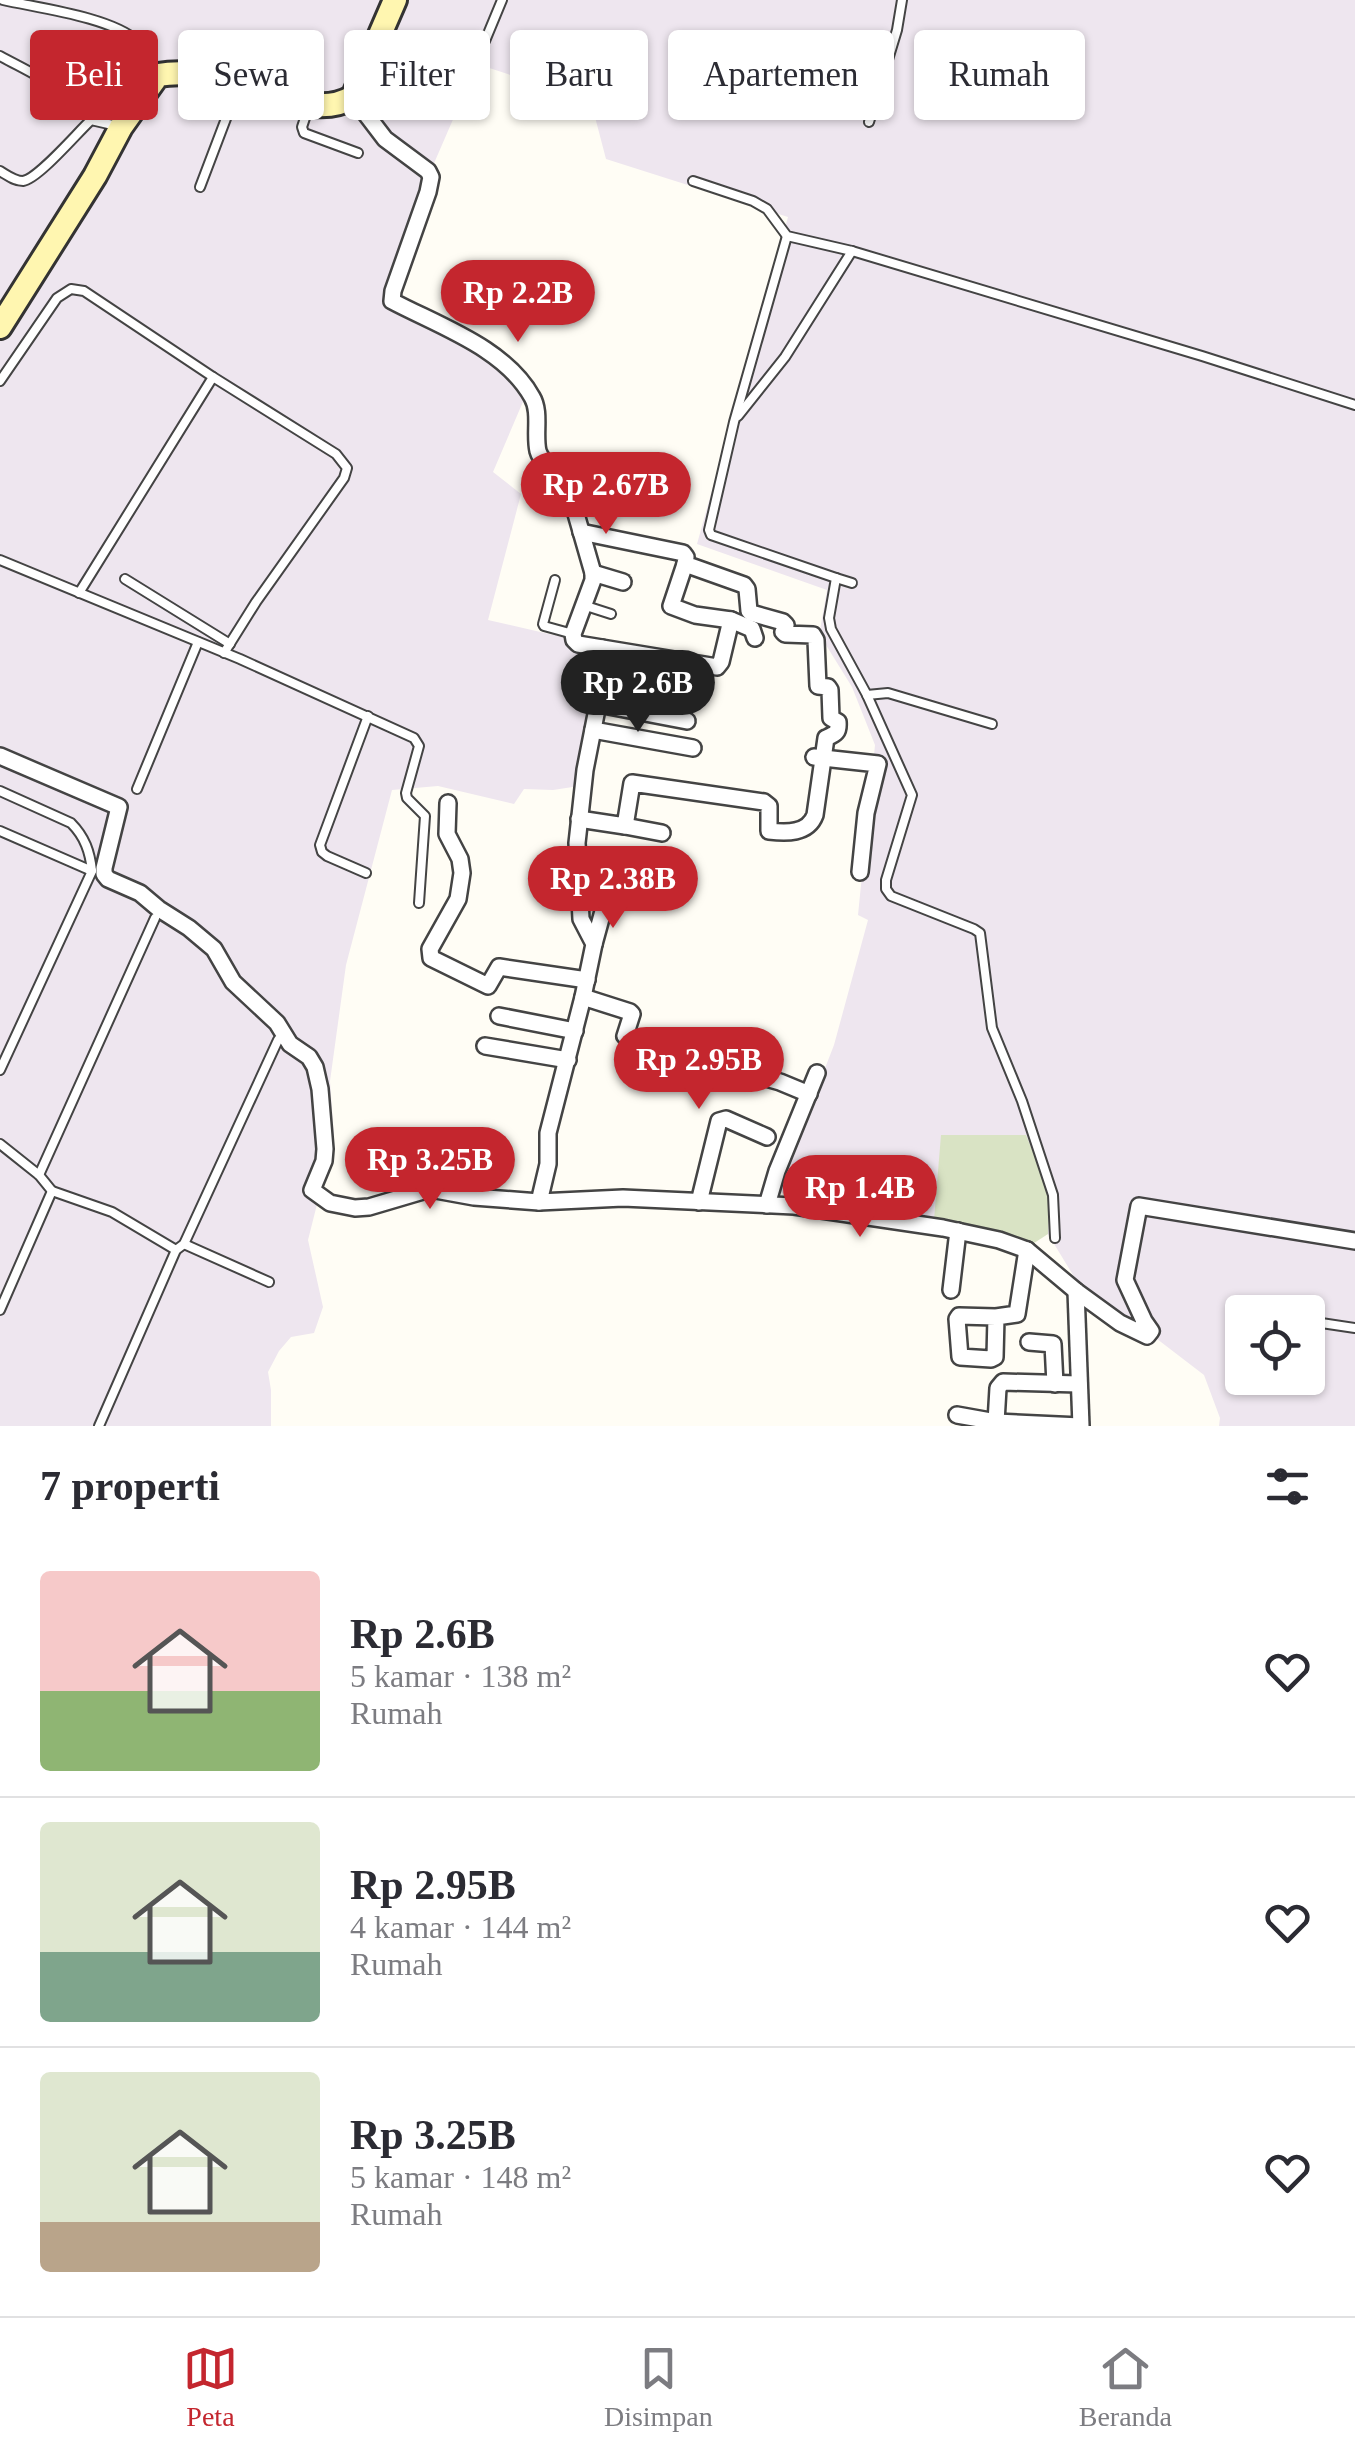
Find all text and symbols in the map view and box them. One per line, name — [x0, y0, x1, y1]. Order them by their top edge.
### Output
chip: Beli — [30, 30, 158, 120]
chip: Sewa — [178, 30, 324, 120]
chip: Filter — [344, 30, 490, 120]
chip: Baru — [510, 30, 648, 120]
chip: Apartemen — [668, 30, 894, 120]
chip: Rumah — [914, 30, 1085, 120]
pin: Rp 2.2B — [426, 260, 610, 345]
text: Rp 2.2B — [463, 274, 573, 310]
pin: Rp 2.67B — [503, 452, 709, 537]
text: Rp 2.67B — [543, 466, 669, 502]
pin: Rp 2.6B — [546, 650, 730, 735]
text: Rp 2.6B — [583, 664, 693, 700]
pin: Rp 2.38B — [510, 846, 716, 931]
text: Rp 2.38B — [550, 860, 676, 896]
pin: Rp 2.95B — [596, 1027, 802, 1112]
text: Rp 2.95B — [636, 1041, 762, 1077]
pin: Rp 3.25B — [327, 1127, 533, 1212]
text: Rp 3.25B — [367, 1141, 493, 1177]
pin: Rp 1.4B — [768, 1155, 952, 1240]
text: Rp 1.4B — [805, 1169, 915, 1205]
map controls — [1225, 1295, 1325, 1395]
button: locate — [1225, 1295, 1325, 1395]
icon: filters — [1260, 1459, 1315, 1514]
text: 7 properti — [40, 1463, 220, 1509]
icon: home — [120, 1611, 240, 1731]
text: Rp 2.6B — [350, 1611, 495, 1657]
icon: heart — [1260, 1644, 1315, 1699]
text: 5 kamar · 138 m² — [350, 1658, 571, 1694]
text: Rumah — [350, 1695, 442, 1731]
icon: home — [120, 1862, 240, 1982]
text: Rp 2.95B — [350, 1862, 516, 1908]
icon: heart — [1260, 1895, 1315, 1950]
text: 4 kamar · 144 m² — [350, 1909, 571, 1945]
text: Rumah — [350, 1946, 442, 1982]
icon: home — [120, 2112, 240, 2232]
text: Rp 3.25B — [350, 2112, 516, 2158]
icon: heart — [1260, 2145, 1315, 2200]
text: 5 kamar · 148 m² — [350, 2159, 571, 2195]
text: Rumah — [350, 2196, 442, 2232]
tab: Peta — [183, 2341, 238, 2433]
tab: Disimpan — [604, 2341, 713, 2433]
tab: Beranda — [1079, 2341, 1172, 2433]

